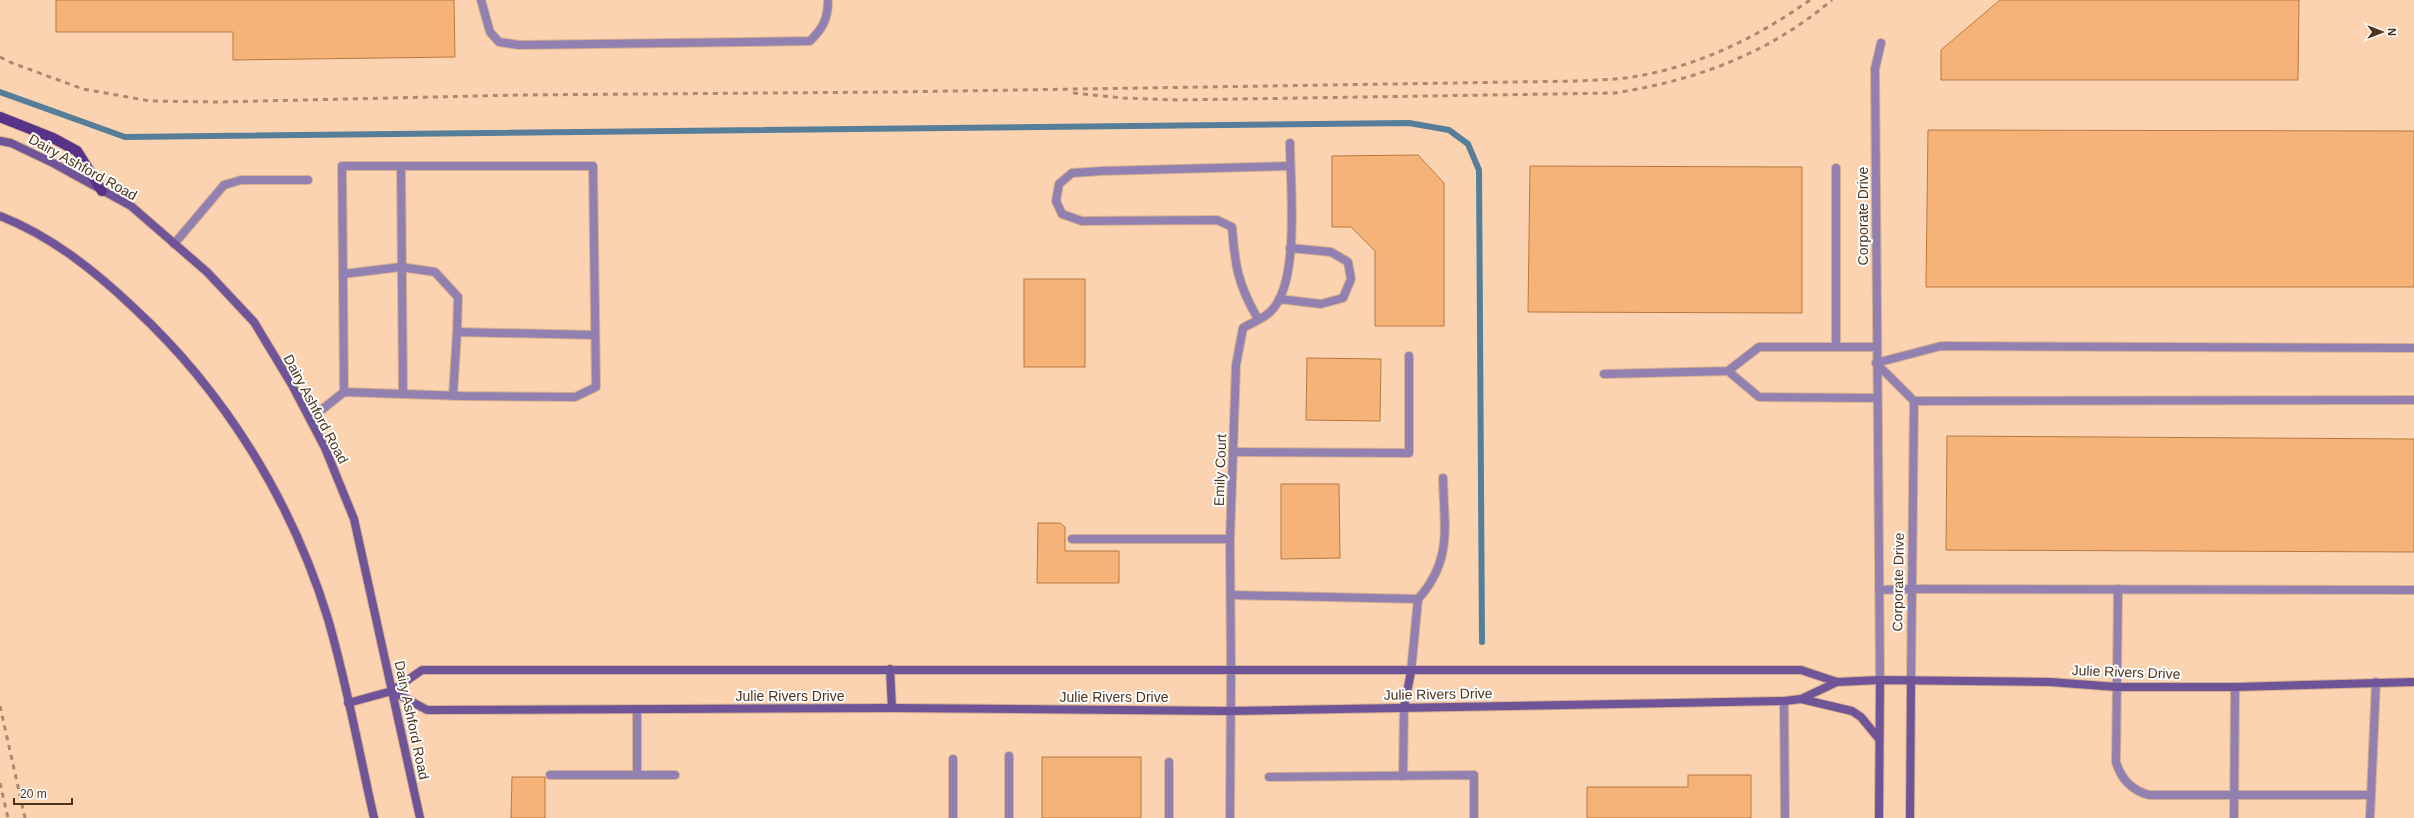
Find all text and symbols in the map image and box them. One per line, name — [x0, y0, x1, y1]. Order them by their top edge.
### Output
north arrow — [2362, 12, 2402, 52]
text: N — [2386, 28, 2398, 36]
street label: Dairy Ashford Road — [26, 131, 140, 203]
street label: Corporate Drive — [1855, 166, 1871, 265]
street label: Dairy Ashford Road — [280, 352, 352, 466]
street label: Emily Court — [1211, 433, 1229, 506]
street label: Corporate Drive — [1889, 532, 1907, 632]
street label: Dairy Ashford Road — [392, 659, 432, 781]
street label: Julie Rivers Drive — [2071, 662, 2181, 682]
street label: Julie Rivers Drive — [1383, 685, 1493, 703]
street label: Julie Rivers Drive — [736, 688, 845, 704]
street label: Julie Rivers Drive — [1060, 689, 1169, 705]
scale bar — [14, 780, 72, 806]
text: 20 m — [20, 787, 47, 801]

